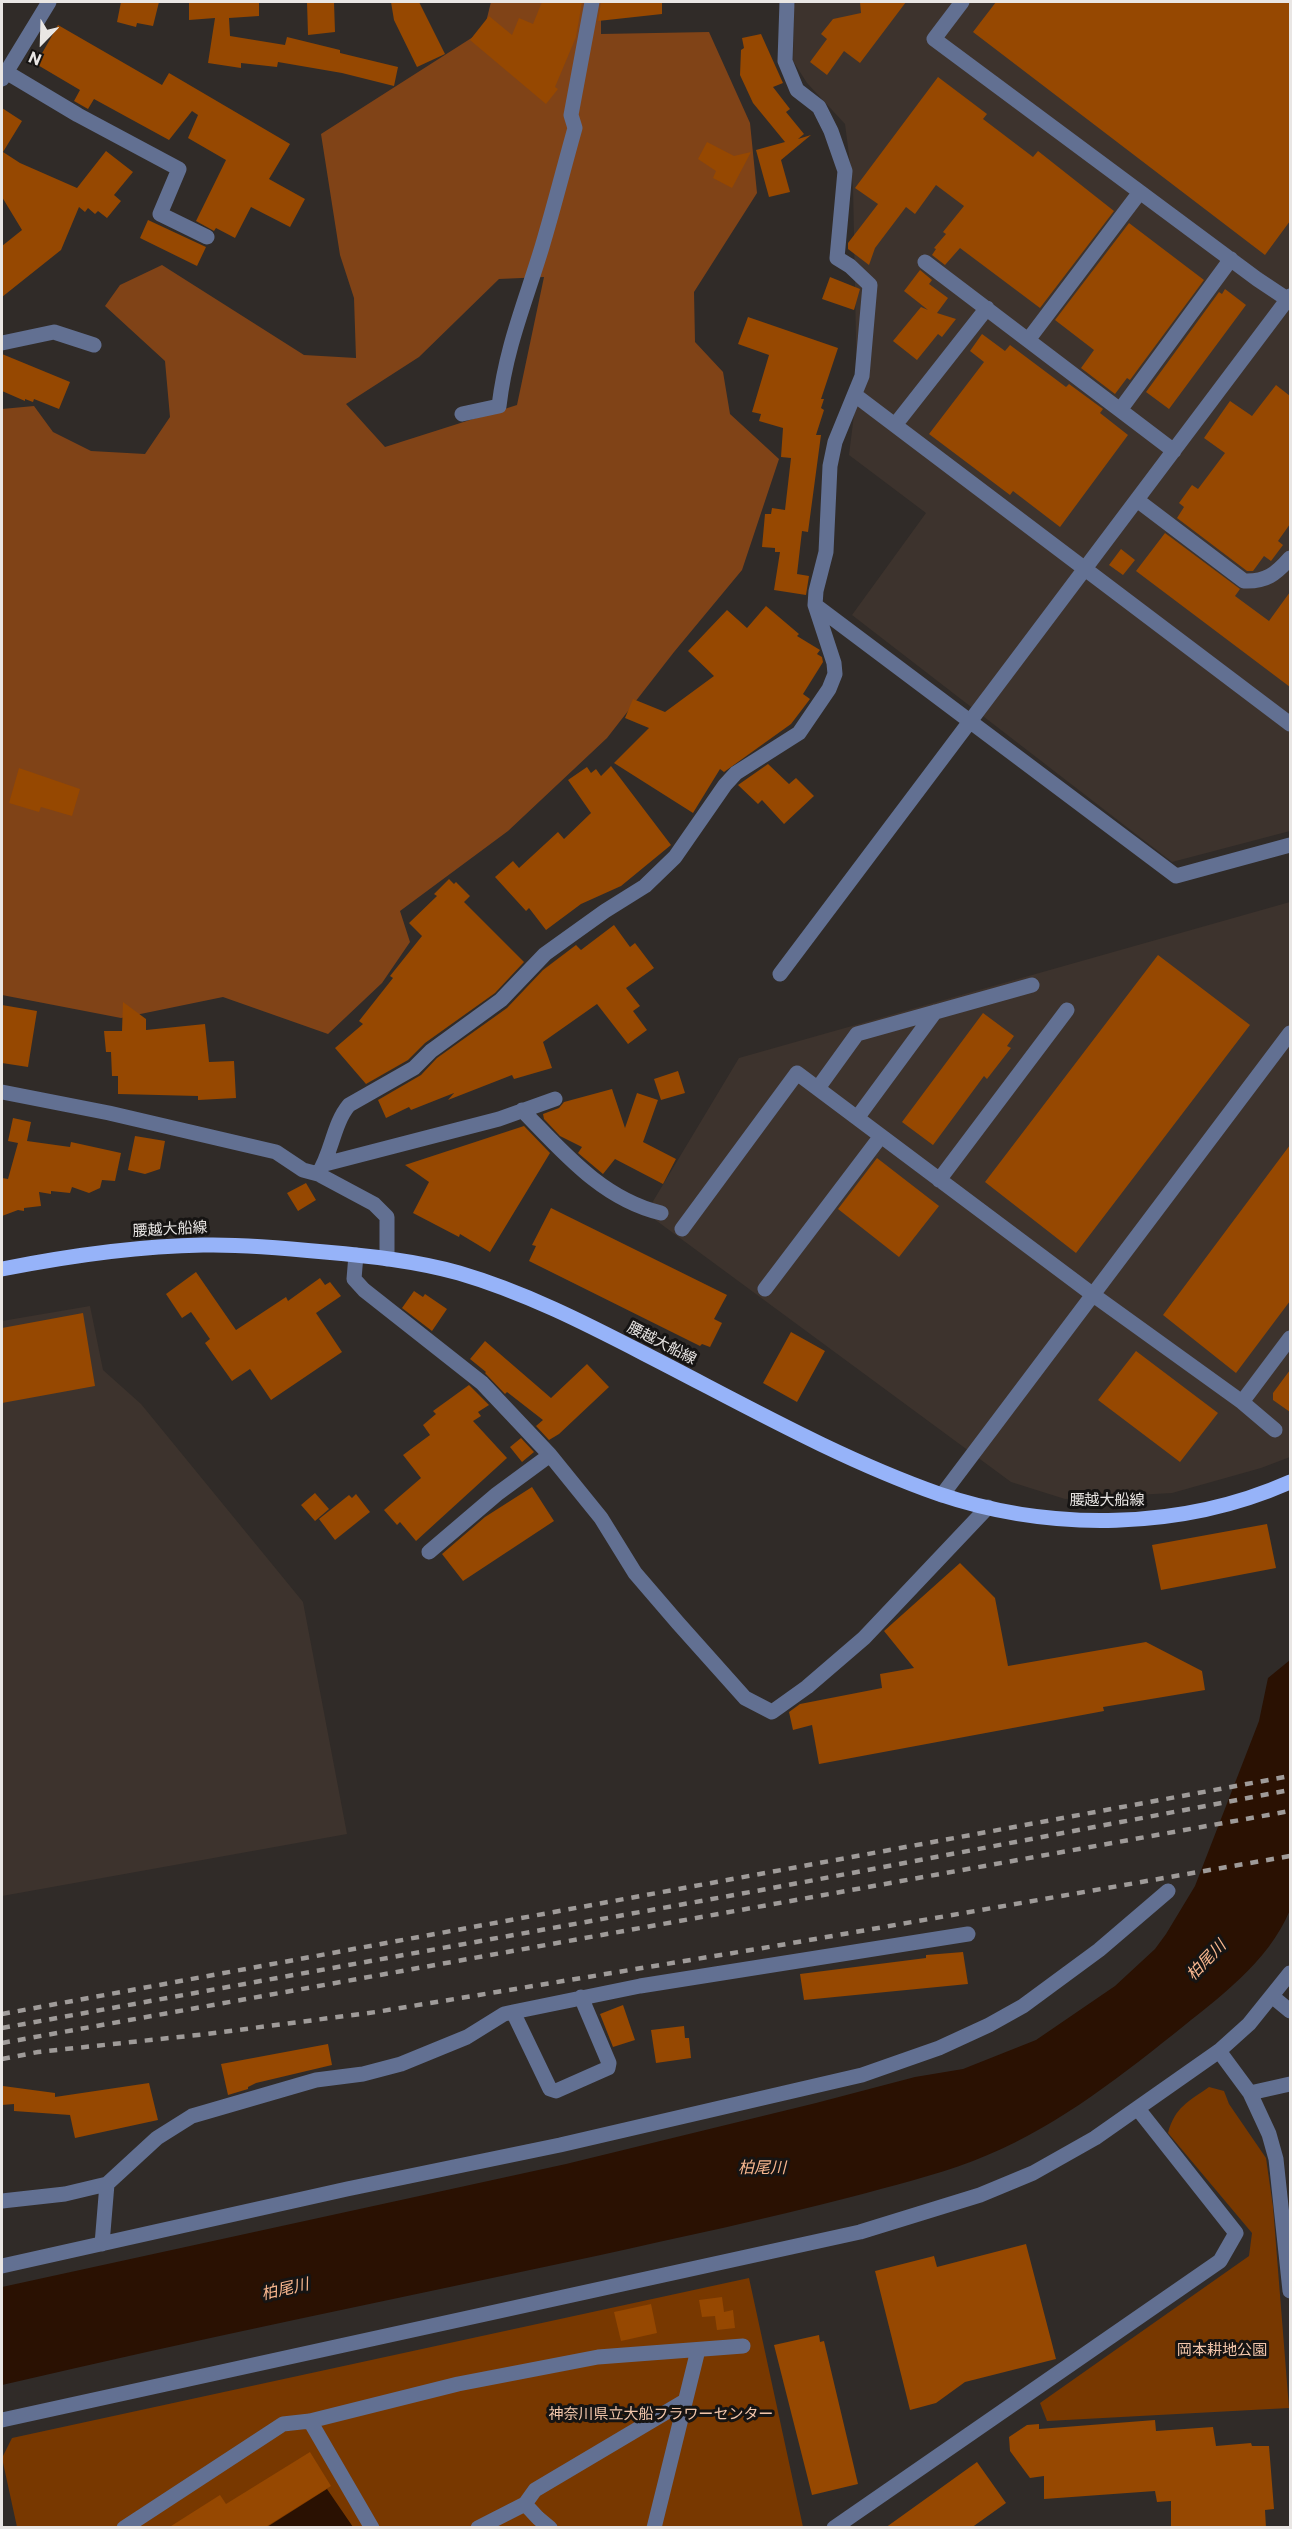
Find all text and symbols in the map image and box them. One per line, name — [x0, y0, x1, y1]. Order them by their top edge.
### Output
north arrow — [12, 12, 72, 72]
text: N — [26, 48, 44, 70]
street label: 腰越大船線 — [132, 1218, 208, 1240]
street label: 腰越大船線 — [625, 1318, 699, 1368]
street label: 腰越大船線 — [1070, 1491, 1144, 1509]
water label: 柏尾川 — [1182, 1936, 1230, 1984]
water label: 柏尾川 — [738, 2158, 786, 2178]
water label: 柏尾川 — [259, 2274, 311, 2304]
park label: 岡本耕地公園 — [1177, 2341, 1267, 2359]
park label: 神奈川県立大船フラワーセンター — [549, 2405, 773, 2423]

